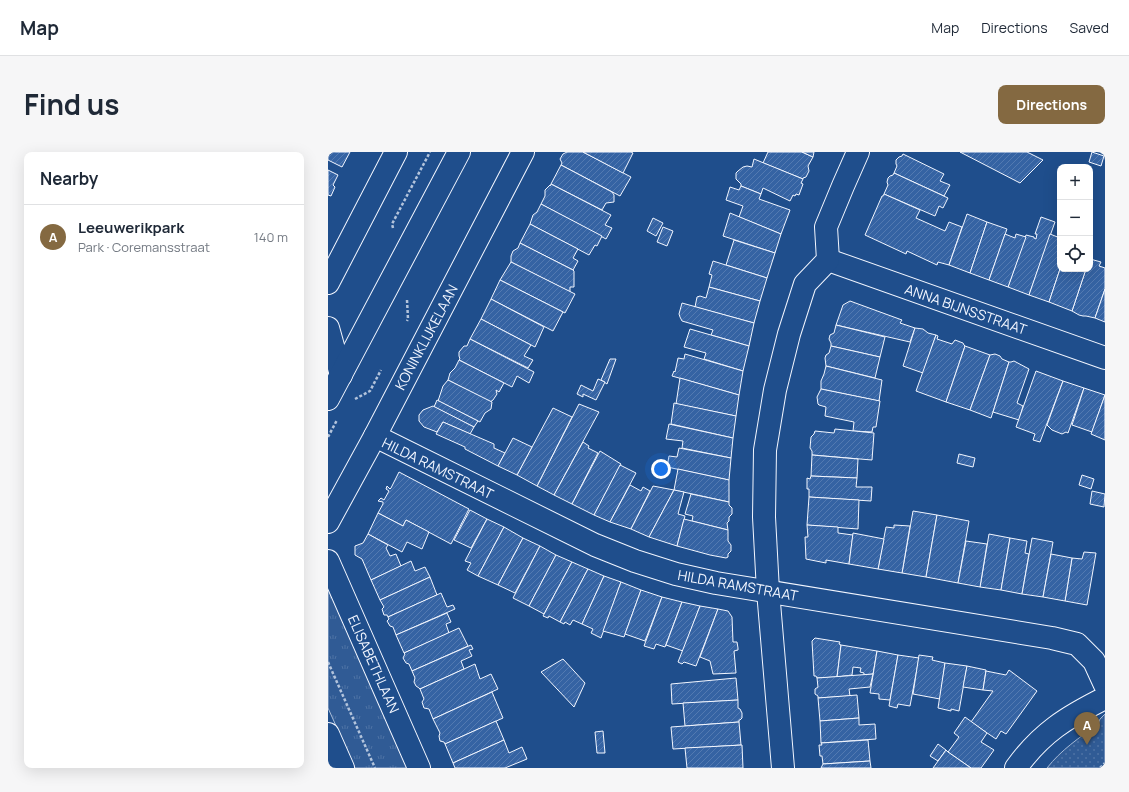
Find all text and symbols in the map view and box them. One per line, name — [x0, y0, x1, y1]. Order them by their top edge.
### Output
text: Map — [20, 15, 59, 41]
text: Map — [931, 18, 959, 37]
text: Directions — [981, 18, 1048, 37]
text: Saved — [1070, 18, 1109, 37]
text: Find us — [24, 85, 119, 123]
button: Directions — [998, 85, 1105, 124]
map controls — [1057, 164, 1093, 272]
button: + — [1057, 164, 1093, 200]
text: Nearby — [40, 167, 98, 190]
button: − — [1057, 200, 1093, 236]
text: Leeuwerikpark — [78, 217, 184, 238]
text: A — [49, 228, 57, 246]
text: 140 m — [254, 228, 288, 246]
button: locate — [1057, 236, 1093, 272]
text: Park · Coremansstraat — [78, 238, 210, 256]
street label: ANNA BIJNSSTRAAT — [902, 279, 1030, 339]
street label: KONINKLIJKELAAN — [390, 281, 462, 393]
street label: HILDA RAMSTRAAT — [379, 433, 497, 504]
your location — [651, 459, 671, 479]
street label: HILDA RAMSTRAAT — [676, 565, 800, 605]
street label: ELISABETHLAAN — [344, 612, 404, 716]
pin: A — [1074, 712, 1100, 745]

